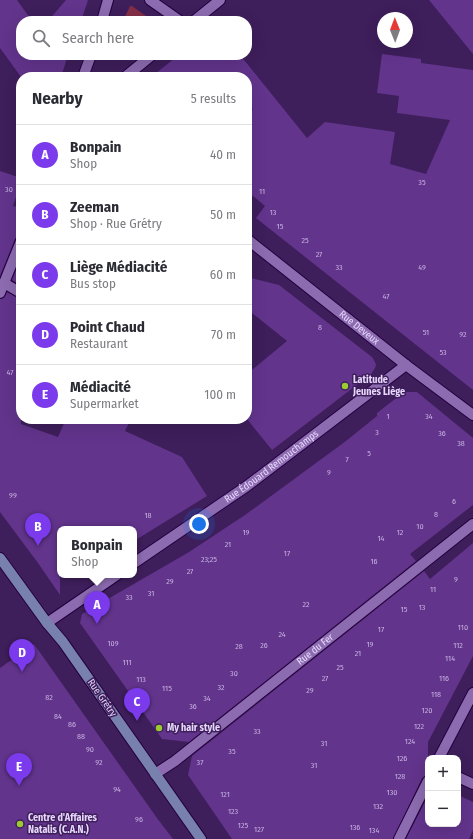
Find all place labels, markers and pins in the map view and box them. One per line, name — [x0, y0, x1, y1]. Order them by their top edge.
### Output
place label: Latitude Jeunes Liège — [352, 374, 405, 398]
marker: Latitude Jeunes Liège — [340, 381, 350, 391]
pin: B — [25, 513, 51, 546]
pin: A — [84, 591, 110, 624]
pin: D — [9, 639, 35, 672]
pin: C — [124, 688, 150, 721]
place label: My hair style — [167, 722, 220, 734]
marker: My hair style — [154, 723, 164, 733]
pin: E — [6, 753, 32, 786]
place label: Centre d'Affaires Natalis (C.A.N.) — [28, 812, 98, 836]
marker: Centre d'Affaires Natalis (C.A.N.) — [15, 819, 25, 829]

